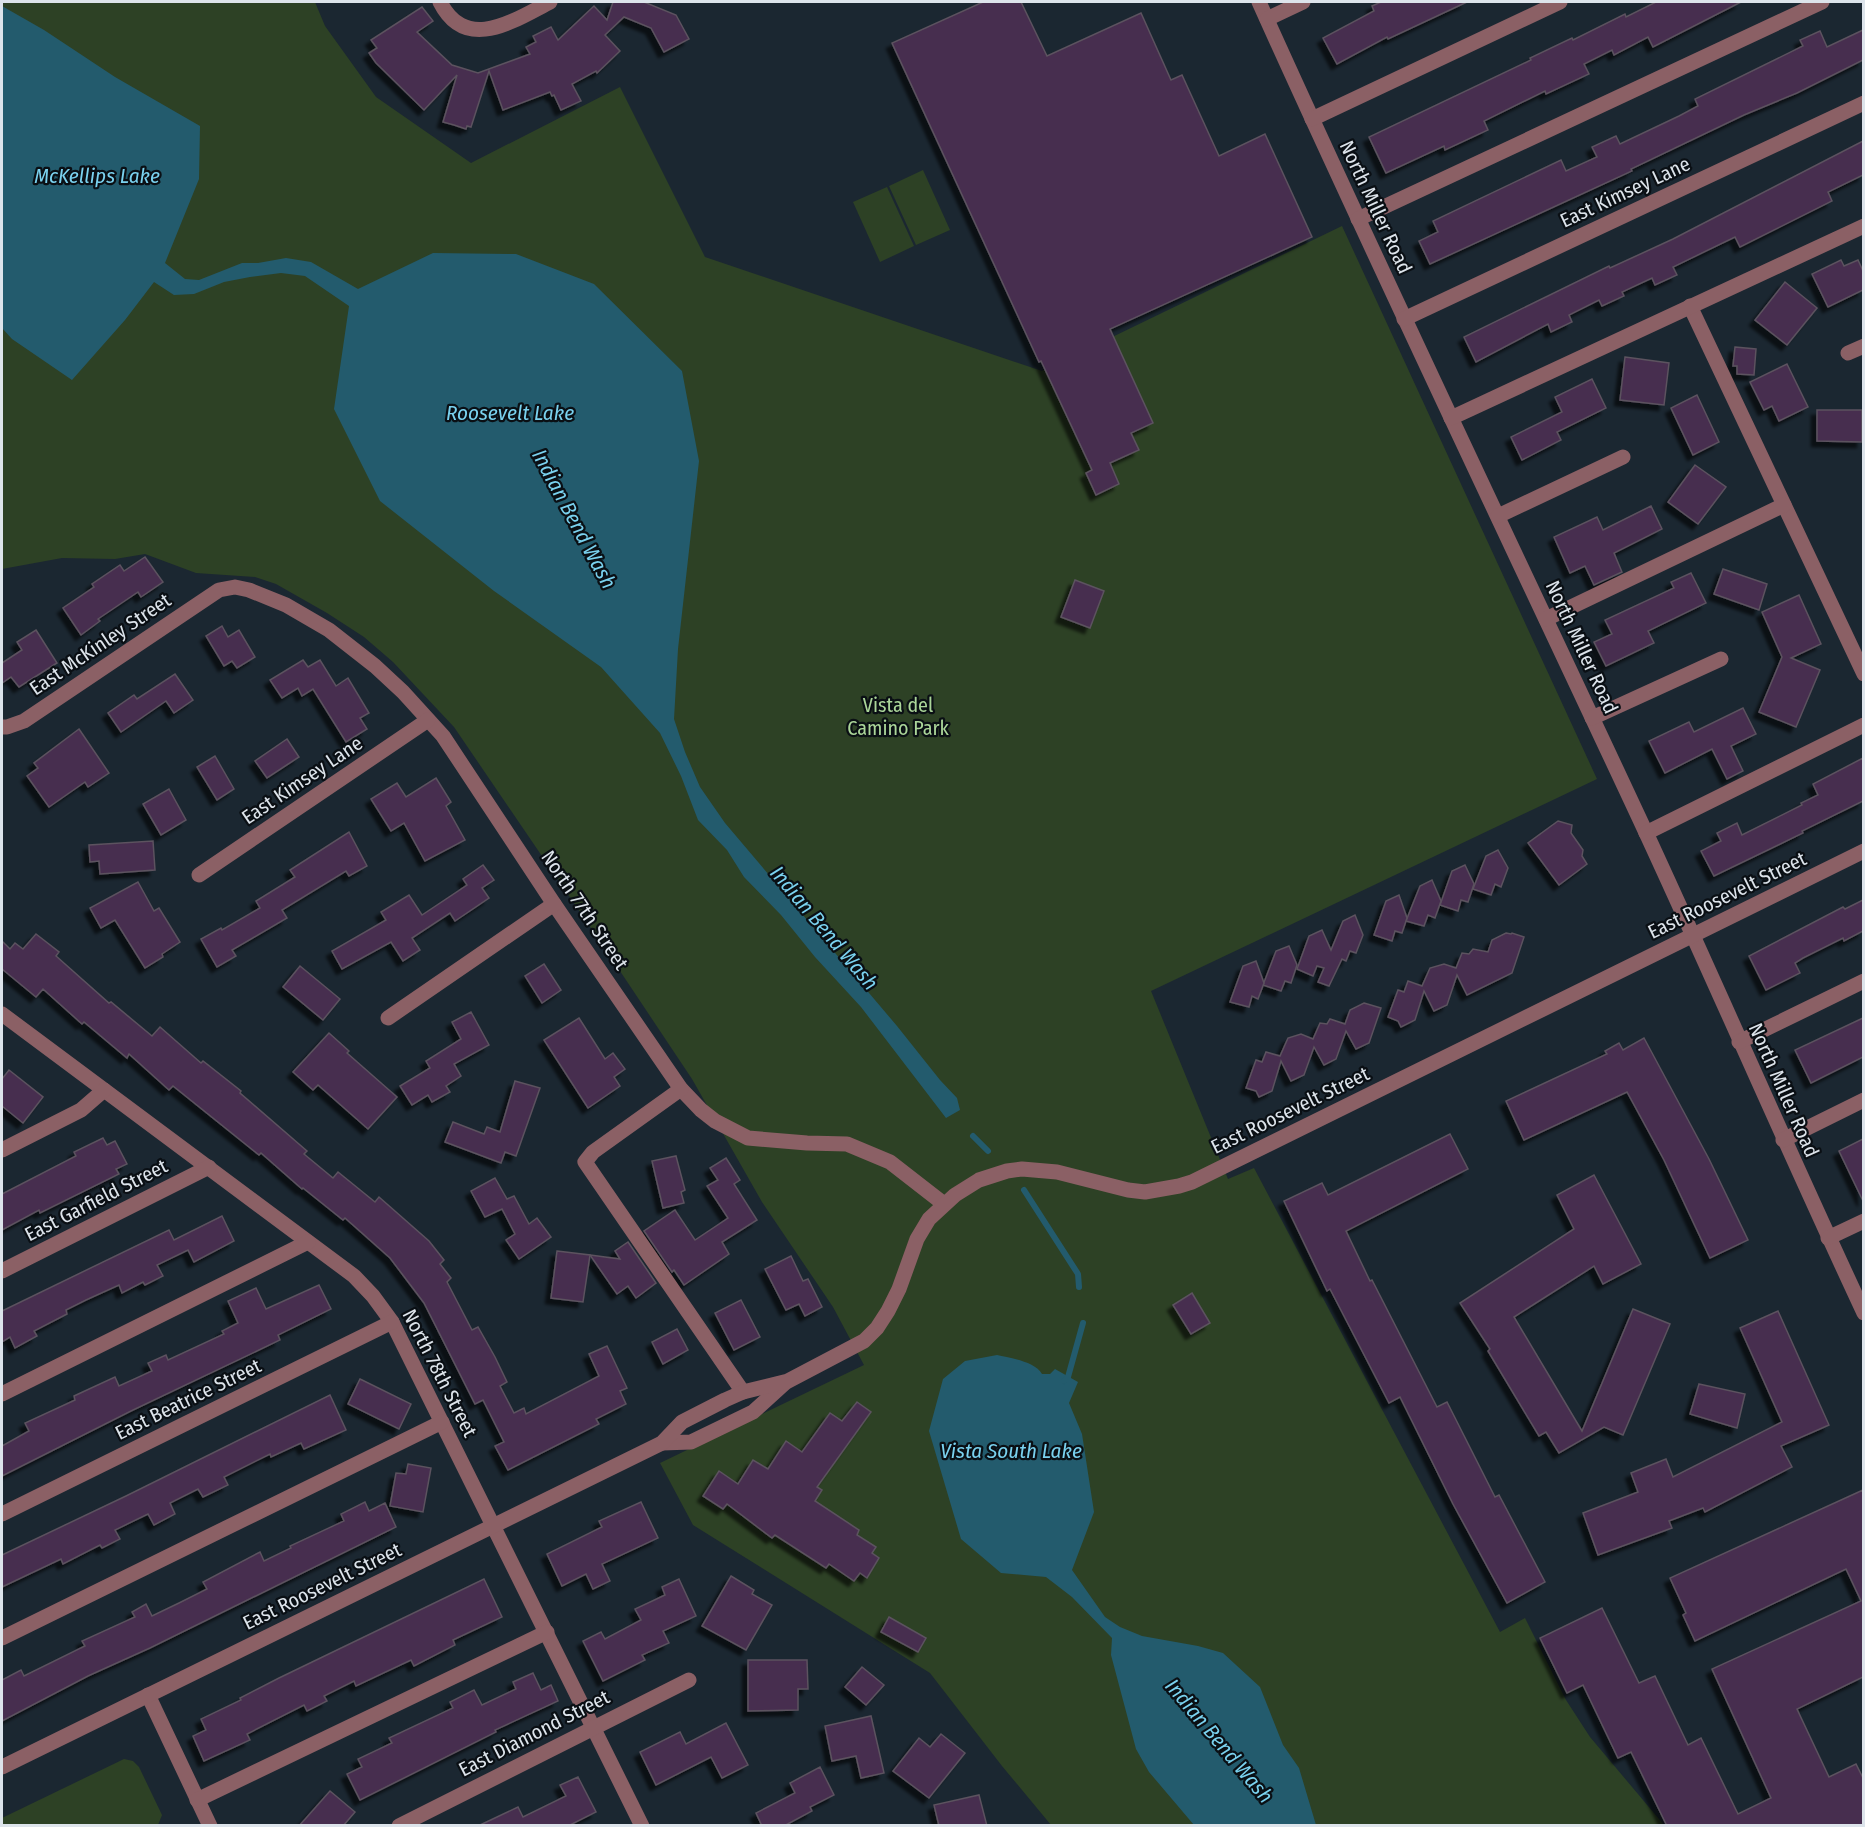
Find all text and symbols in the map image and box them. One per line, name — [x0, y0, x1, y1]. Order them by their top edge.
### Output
street label: North Miller Road — [1335, 137, 1417, 277]
street label: East Kimsey Lane — [1556, 151, 1694, 233]
water label: McKellips Lake — [34, 163, 160, 189]
water label: Roosevelt Lake — [446, 400, 574, 426]
water label: Indian Bend Wash — [526, 445, 622, 593]
street label: North Miller Road — [1541, 577, 1623, 717]
street label: East McKinley Street — [25, 588, 176, 700]
park label: Vista del Camino Park — [847, 693, 949, 740]
street label: East Kimsey Lane — [237, 731, 367, 829]
street label: North 77th Street — [536, 846, 634, 975]
street label: East Roosevelt Street — [1644, 846, 1810, 944]
water label: Indian Bend Wash — [764, 861, 884, 995]
street label: North Miller Road — [1744, 1019, 1824, 1161]
street label: East Roosevelt Street — [1207, 1061, 1373, 1159]
street label: East Garfield Street — [21, 1153, 172, 1246]
street label: North 78th Street — [398, 1305, 483, 1441]
street label: East Beatrice Street — [111, 1353, 265, 1445]
water label: Vista South Lake — [940, 1438, 1082, 1464]
street label: East Roosevelt Street — [239, 1537, 405, 1635]
water label: Indian Bend Wash — [1159, 1674, 1279, 1808]
street label: East Diamond Street — [455, 1684, 614, 1781]

